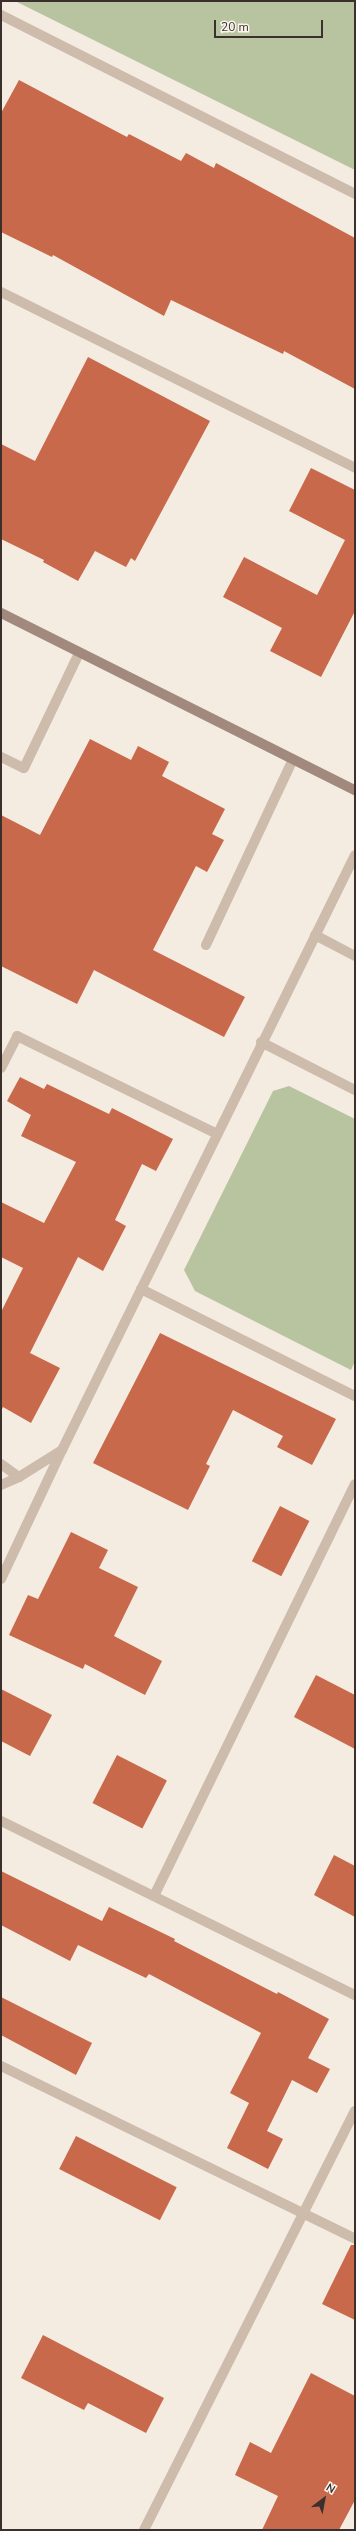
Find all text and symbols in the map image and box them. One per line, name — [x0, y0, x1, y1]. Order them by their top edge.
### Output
scale bar — [216, 12, 325, 38]
text: 20 m — [221, 19, 249, 35]
north arrow — [304, 2479, 344, 2519]
text: N — [323, 2480, 338, 2497]

